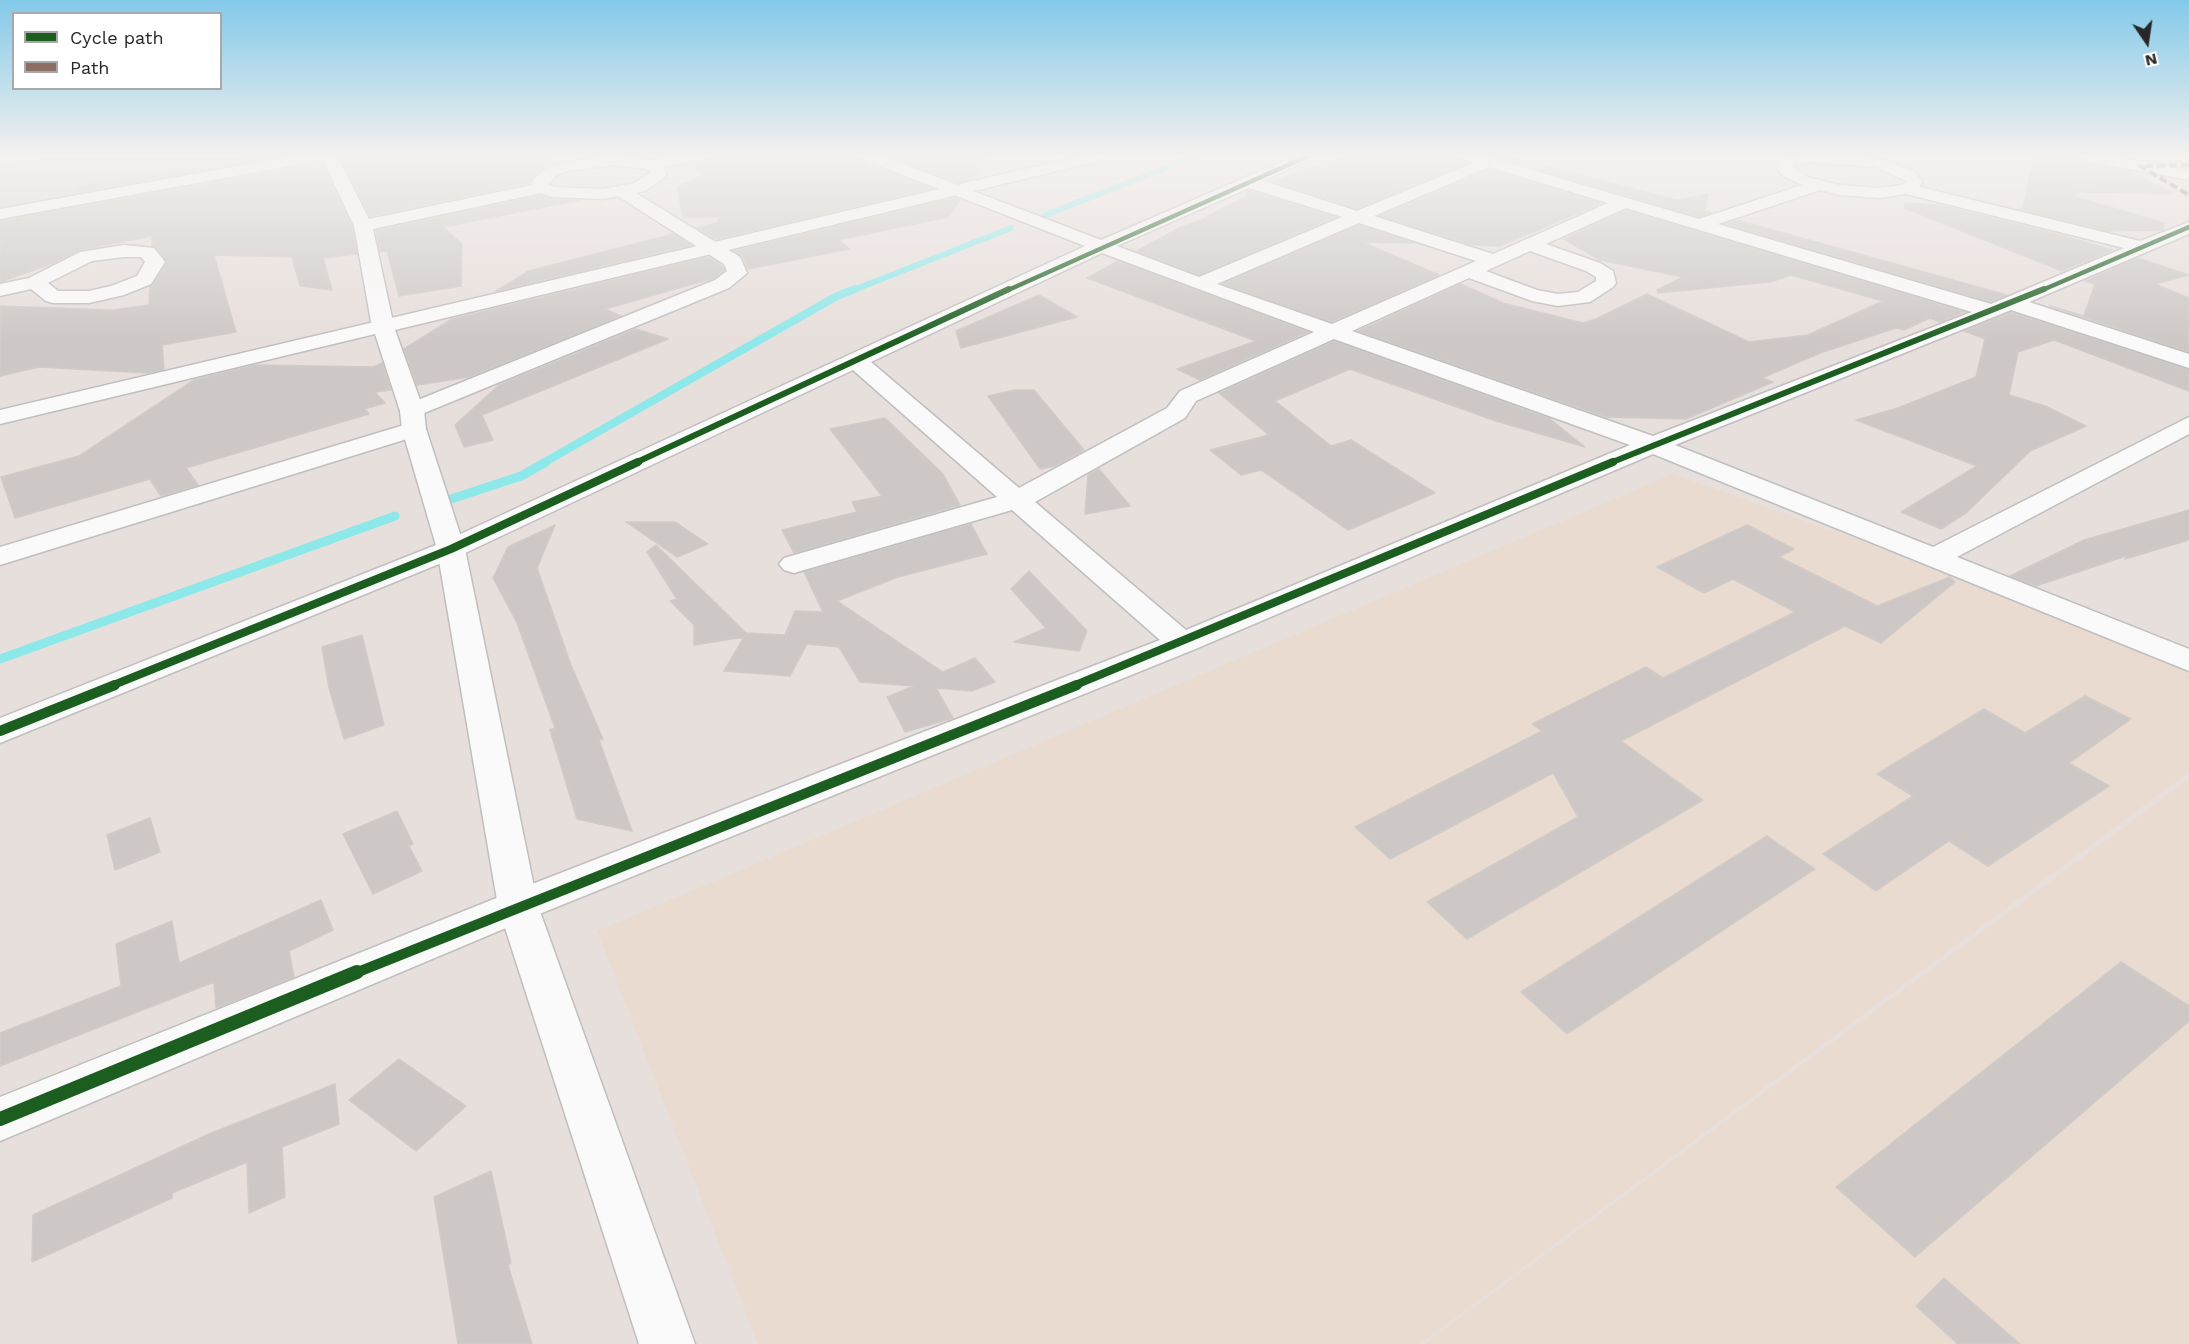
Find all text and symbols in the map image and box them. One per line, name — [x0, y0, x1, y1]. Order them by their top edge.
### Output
legend — [12, 12, 222, 90]
north arrow — [2117, 12, 2177, 72]
text: Cycle path — [70, 27, 164, 48]
text: N — [2143, 49, 2159, 71]
text: Path — [70, 57, 110, 78]

